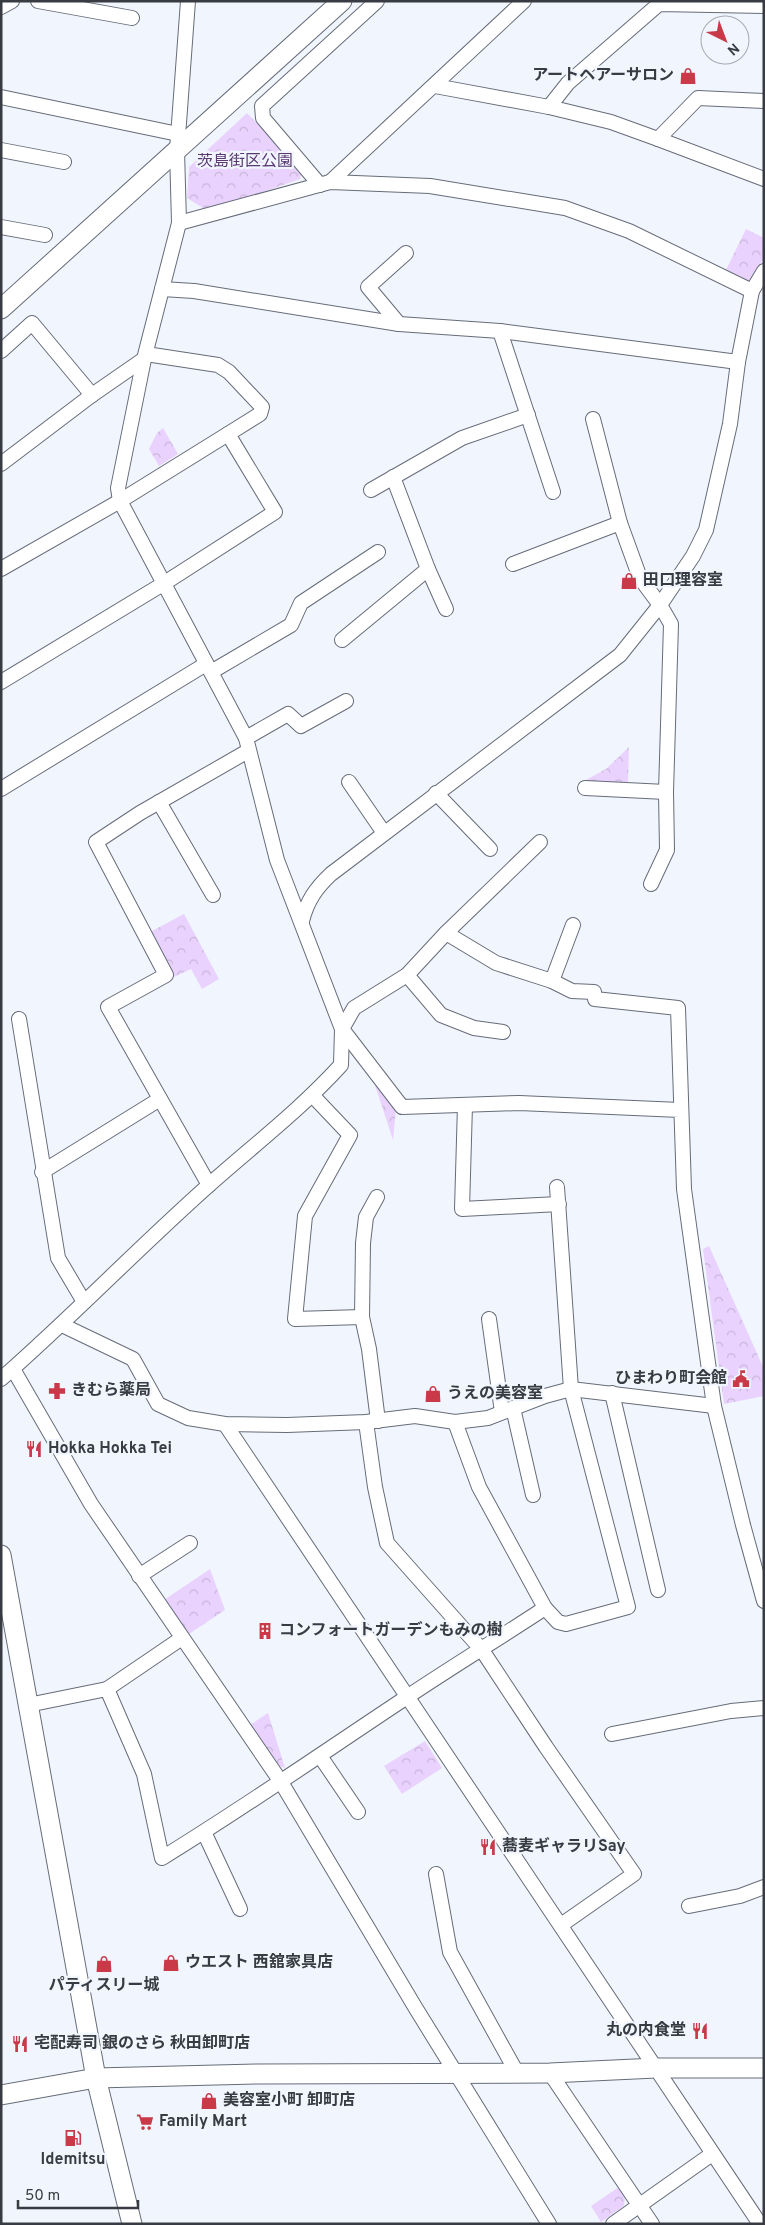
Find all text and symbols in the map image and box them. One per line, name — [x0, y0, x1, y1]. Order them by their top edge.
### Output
north arrow — [700, 15, 750, 65]
text: N — [723, 39, 742, 58]
place label: アートヘアーサロン — [532, 66, 674, 86]
shop icon: アートヘアーサロン — [678, 66, 698, 86]
park label: 茨島街区公園 — [197, 152, 293, 172]
shop icon: 田口理容室 — [619, 571, 639, 591]
place label: 田口理容室 — [643, 571, 723, 591]
place label: ひまわり町会館 — [615, 1369, 727, 1389]
public building icon: ひまわり町会館 — [731, 1369, 751, 1389]
pharmacy icon: きむら薬局 — [47, 1381, 67, 1401]
place label: きむら薬局 — [71, 1381, 151, 1401]
shop icon: うえの美容室 — [423, 1384, 443, 1404]
place label: うえの美容室 — [447, 1384, 543, 1404]
restaurant icon: Hokka Hokka Tei — [24, 1439, 44, 1459]
place label: Hokka Hokka Tei — [48, 1439, 172, 1459]
place label: コンフォートガーデンもみの樹 — [279, 1620, 503, 1641]
building icon: コンフォートガーデンもみの樹 — [255, 1621, 275, 1641]
restaurant icon: 蕎麦ギャラリSay — [478, 1837, 498, 1857]
place label: 蕎麦ギャラリSay — [502, 1837, 626, 1857]
shop icon: ウエスト 西舘家具店 — [161, 1953, 181, 1973]
place label: ウエスト 西舘家具店 — [185, 1953, 333, 1973]
shop icon: パティスリー城 — [94, 1954, 114, 1974]
place label: パティスリー城 — [48, 1975, 160, 1996]
place label: 丸の内食堂 — [606, 2021, 686, 2041]
restaurant icon: 丸の内食堂 — [690, 2021, 710, 2041]
restaurant icon: 宅配寿司 銀のさら 秋田卸町店 — [10, 2034, 30, 2054]
place label: 宅配寿司 銀のさら 秋田卸町店 — [34, 2034, 250, 2054]
shop icon: 美容室小町 卸町店 — [199, 2091, 219, 2111]
place label: 美容室小町 卸町店 — [223, 2091, 355, 2111]
supermarket icon: Family Mart — [135, 2112, 155, 2132]
place label: Family Mart — [159, 2112, 247, 2132]
fuel station icon: Idemitsu — [63, 2128, 83, 2148]
place label: Idemitsu — [41, 2150, 105, 2170]
scale bar — [18, 2178, 138, 2210]
text: 50 m — [25, 2187, 60, 2206]

